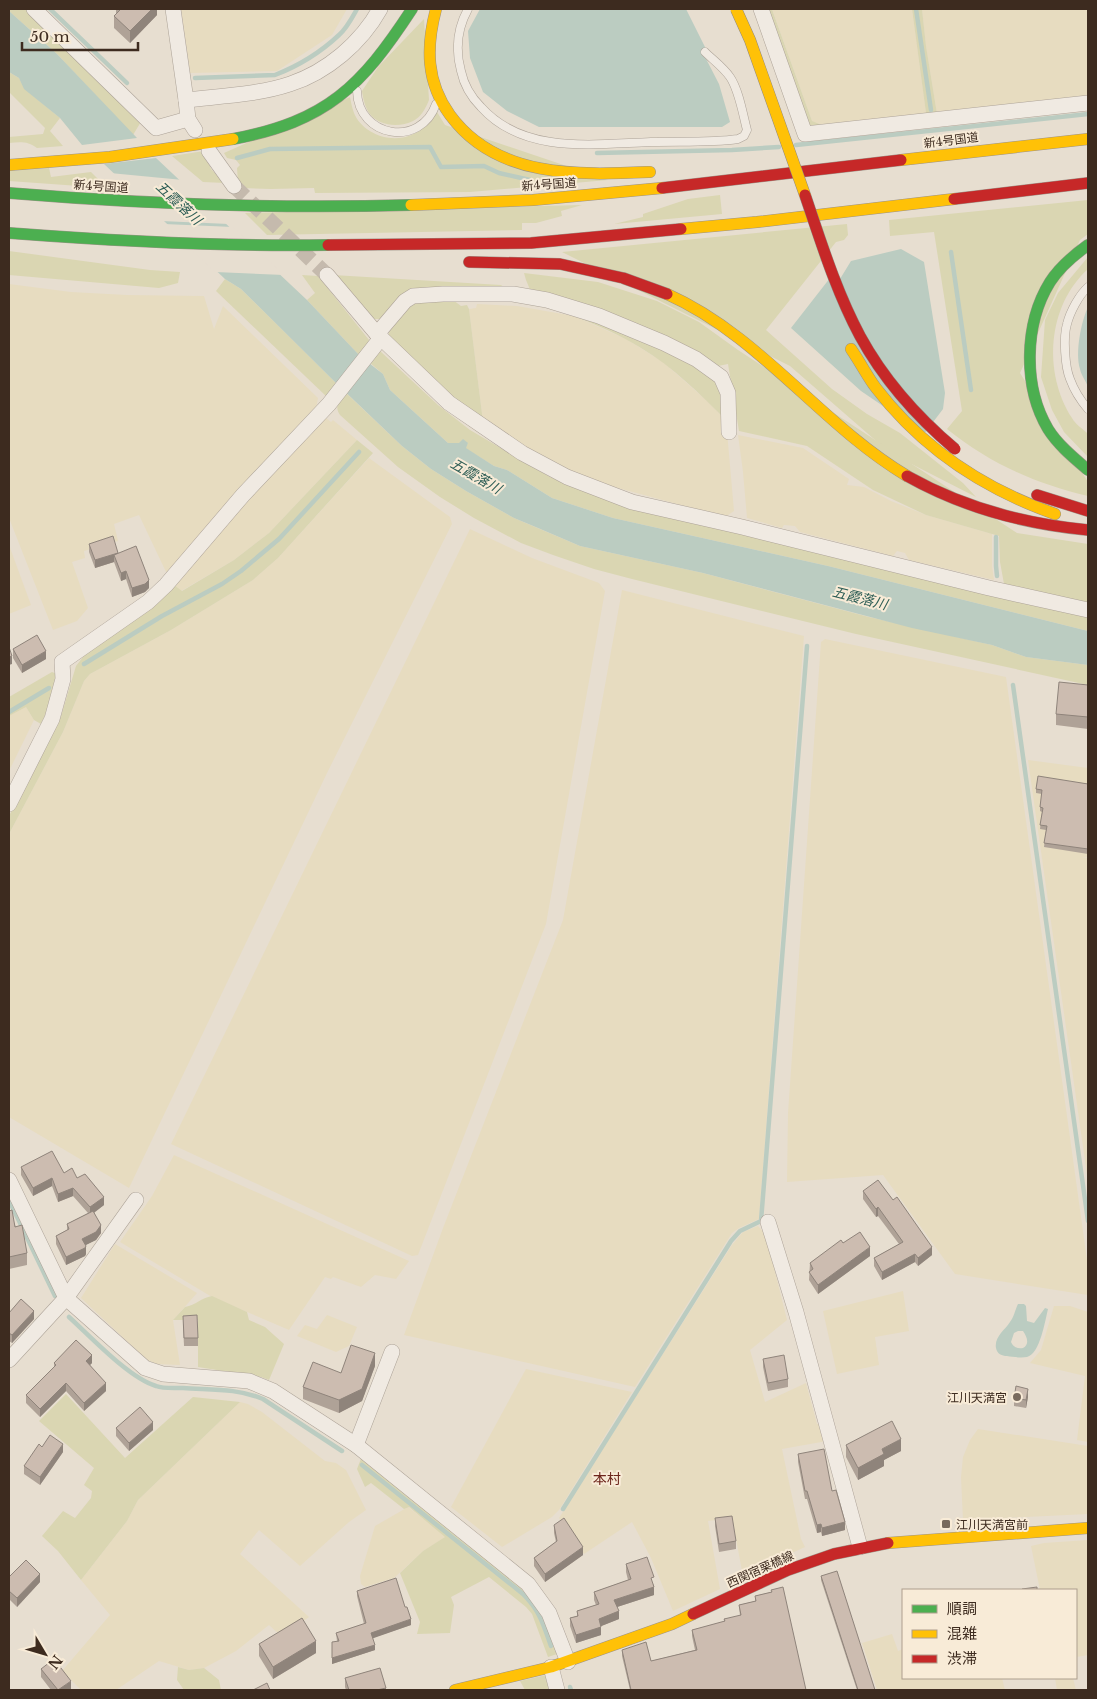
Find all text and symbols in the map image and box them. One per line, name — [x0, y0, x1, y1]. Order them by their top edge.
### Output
scale bar — [22, 20, 139, 52]
text: 50 m — [30, 27, 70, 46]
street label: 新4号国道 — [923, 129, 979, 151]
street label: 新4号国道 — [521, 175, 577, 193]
street label: 新4号国道 — [73, 177, 129, 195]
water label: 五霞落川 — [152, 177, 207, 230]
water label: 五霞落川 — [447, 454, 506, 499]
water label: 五霞落川 — [831, 582, 891, 614]
place label: 江川天満宮 — [947, 1390, 1007, 1405]
marker: 江川天満宮 — [1011, 1391, 1023, 1403]
district label: 本村 — [593, 1470, 621, 1488]
place label: 江川天満宮前 — [956, 1517, 1028, 1532]
marker: 江川天満宮前 — [940, 1518, 952, 1530]
street label: 西関宿栗橋線 — [724, 1548, 796, 1590]
legend — [902, 1589, 1077, 1679]
text: 順調 — [947, 1599, 977, 1618]
text: 混雑 — [947, 1624, 977, 1643]
north arrow — [20, 1629, 70, 1679]
text: 渋滞 — [947, 1649, 977, 1668]
text: N — [44, 1651, 66, 1673]

